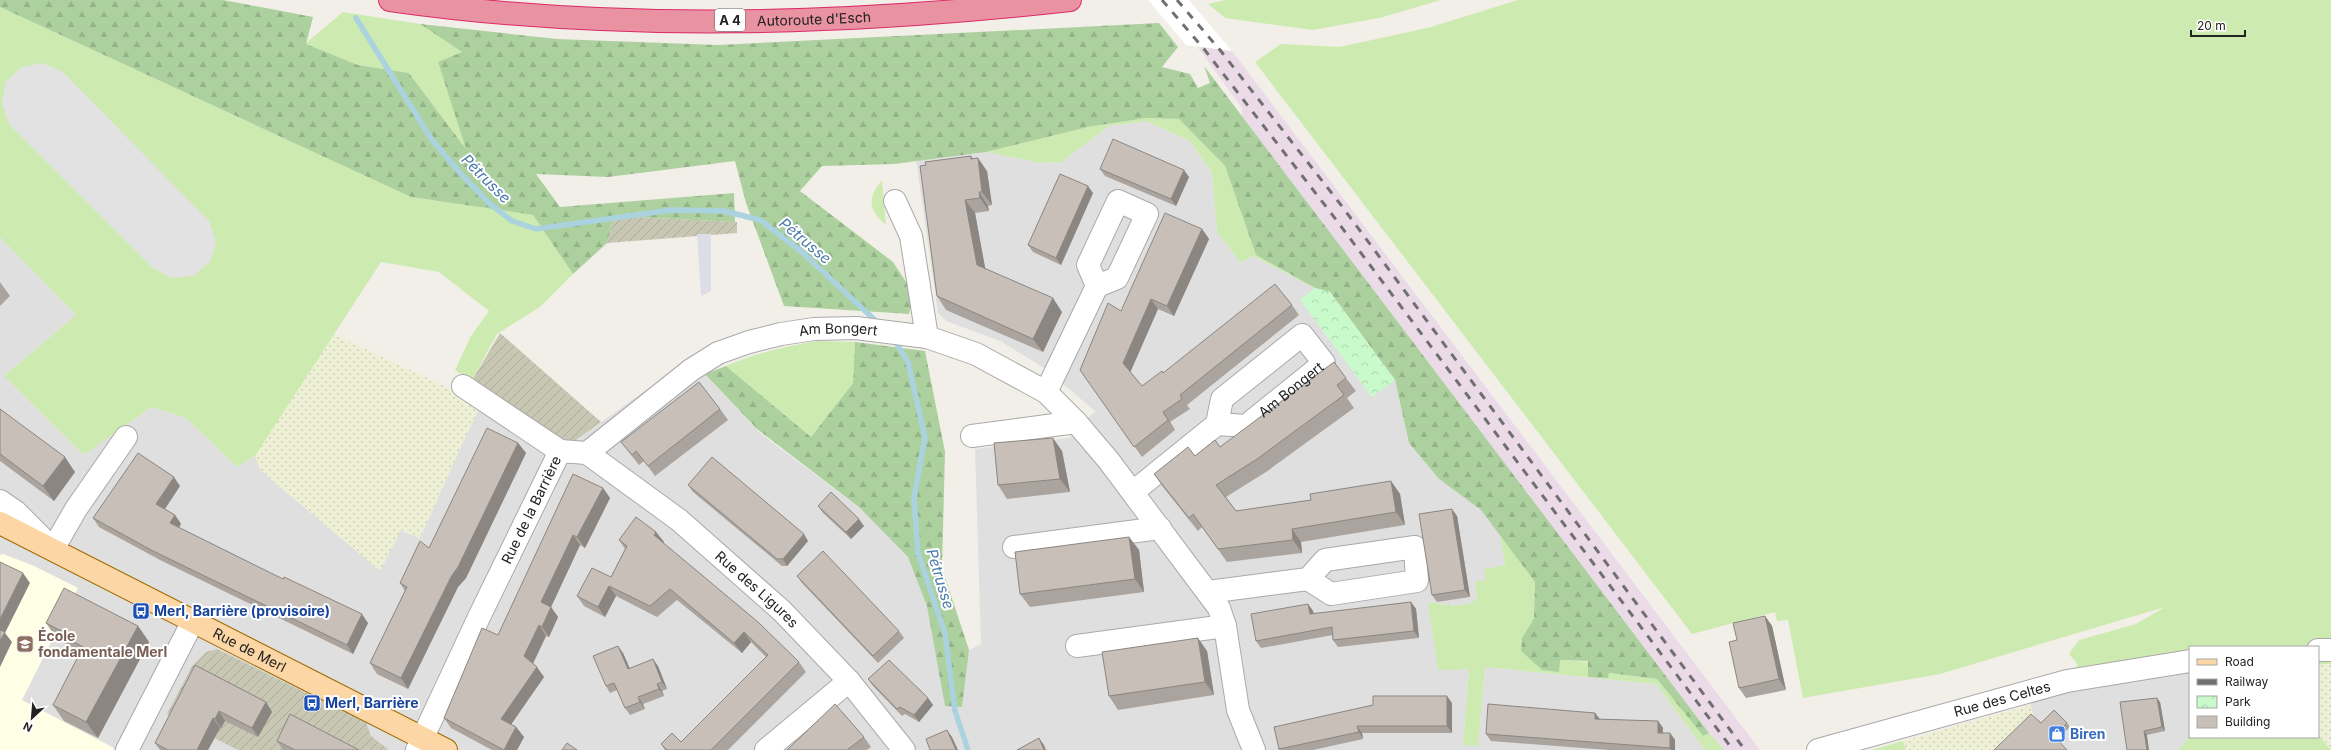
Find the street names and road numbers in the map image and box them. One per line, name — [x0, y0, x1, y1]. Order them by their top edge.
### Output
street label: Autoroute d'Esch — [757, 8, 871, 29]
road number: A 4 — [715, 9, 745, 31]
street label: Am Bongert — [798, 319, 879, 339]
street label: Am Bongert — [1255, 358, 1327, 421]
street label: Rue de la Barrière — [497, 453, 564, 566]
street label: Rue des Ligures — [712, 547, 802, 631]
street label: Rue de Merl — [210, 624, 289, 675]
street label: Rue des Celtes — [1952, 677, 2052, 720]

